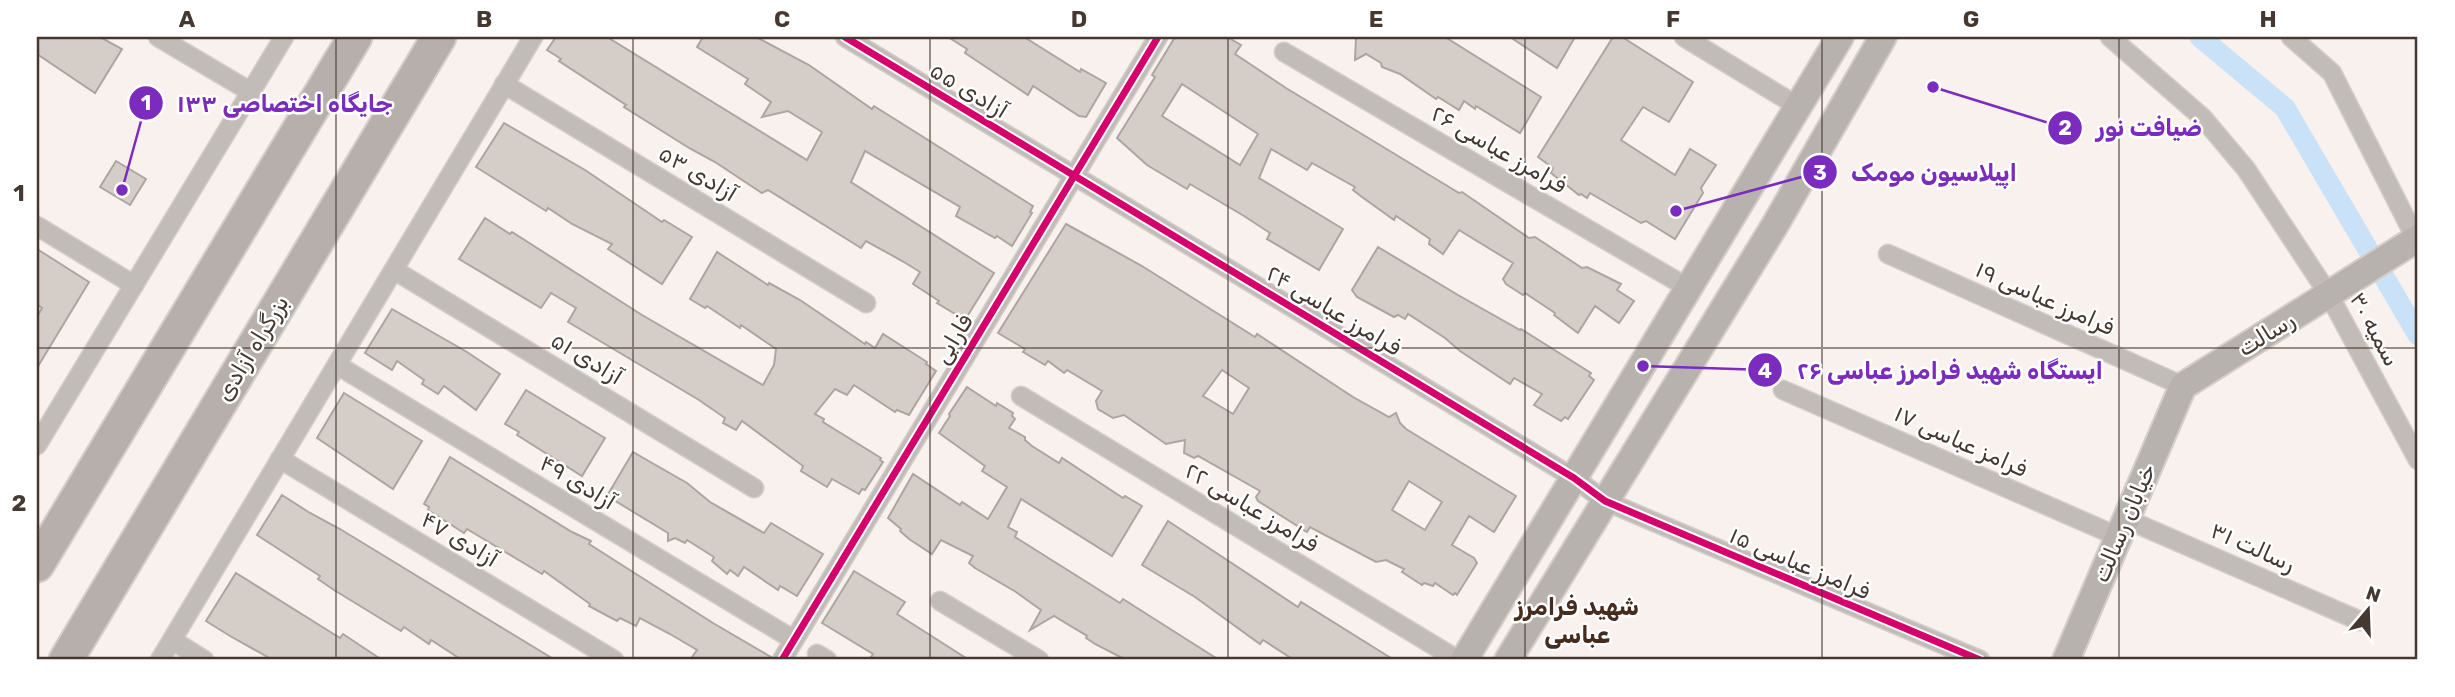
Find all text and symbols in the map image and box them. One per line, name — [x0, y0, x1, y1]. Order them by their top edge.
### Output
text: A — [179, 5, 196, 33]
text: B — [476, 5, 492, 33]
text: C — [774, 5, 790, 33]
text: D — [1071, 5, 1087, 33]
text: E — [1369, 5, 1383, 33]
text: F — [1666, 5, 1680, 33]
text: G — [1963, 5, 1979, 33]
text: H — [2259, 5, 2277, 33]
street label: آزادی ۵۵ — [925, 56, 1014, 125]
callout: جایگاه اختصاصی ۱۳۳ — [128, 81, 407, 126]
text: 1 — [141, 90, 151, 115]
text: جایگاه اختصاصی ۱۳۳ — [177, 90, 393, 118]
street label: فرامرز عباسی ۲۶ — [1426, 99, 1572, 199]
callout: ضیافت نور — [2047, 106, 2216, 151]
text: ضیافت نور — [2094, 114, 2202, 142]
text: 2 — [2058, 115, 2072, 140]
street label: ۵۳ آزادی — [653, 139, 743, 208]
callout: اپیلاسیون مومک — [1802, 150, 2031, 195]
text: اپیلاسیون مومک — [1851, 159, 2017, 190]
text: 3 — [1813, 160, 1827, 185]
text: 1 — [13, 179, 25, 207]
street label: فرامرز عباسی ۱۹ — [1971, 255, 2119, 341]
street label: فرامرز عباسی ۲۴ — [1261, 259, 1407, 361]
street label: سمیه ۳۰ — [2344, 287, 2406, 371]
street label: بزرگراه آزادی — [209, 290, 295, 406]
street label: رسالت — [2232, 306, 2300, 362]
street label: فارابی — [927, 309, 979, 369]
street label: ۵۱ آزادی — [546, 326, 629, 391]
callout: ایستگاه شهید فرامرز عباسی ۲۶ — [1748, 348, 2117, 393]
text: ایستگاه شهید فرامرز عباسی ۲۶ — [1797, 357, 2103, 385]
text: 4 — [1758, 358, 1772, 383]
street label: فرامز عباسی ۱۷ — [1890, 399, 2032, 483]
street label: ۴۹ آزادی — [535, 448, 622, 516]
street label: فرامرز عباسی ۲۲ — [1180, 456, 1324, 558]
street label: خیابان رسالت — [2086, 459, 2162, 587]
text: 2 — [12, 489, 26, 517]
street label: ۴۷ آزادی — [416, 505, 504, 573]
street label: رسالت ۳۱ — [2206, 516, 2300, 578]
street label: فرامرز عباسی ۱۵ — [1725, 521, 1875, 605]
north arrow — [2332, 574, 2402, 644]
text: N — [2363, 581, 2384, 607]
district label: شهید فرامرز عباسی — [1513, 593, 1639, 649]

